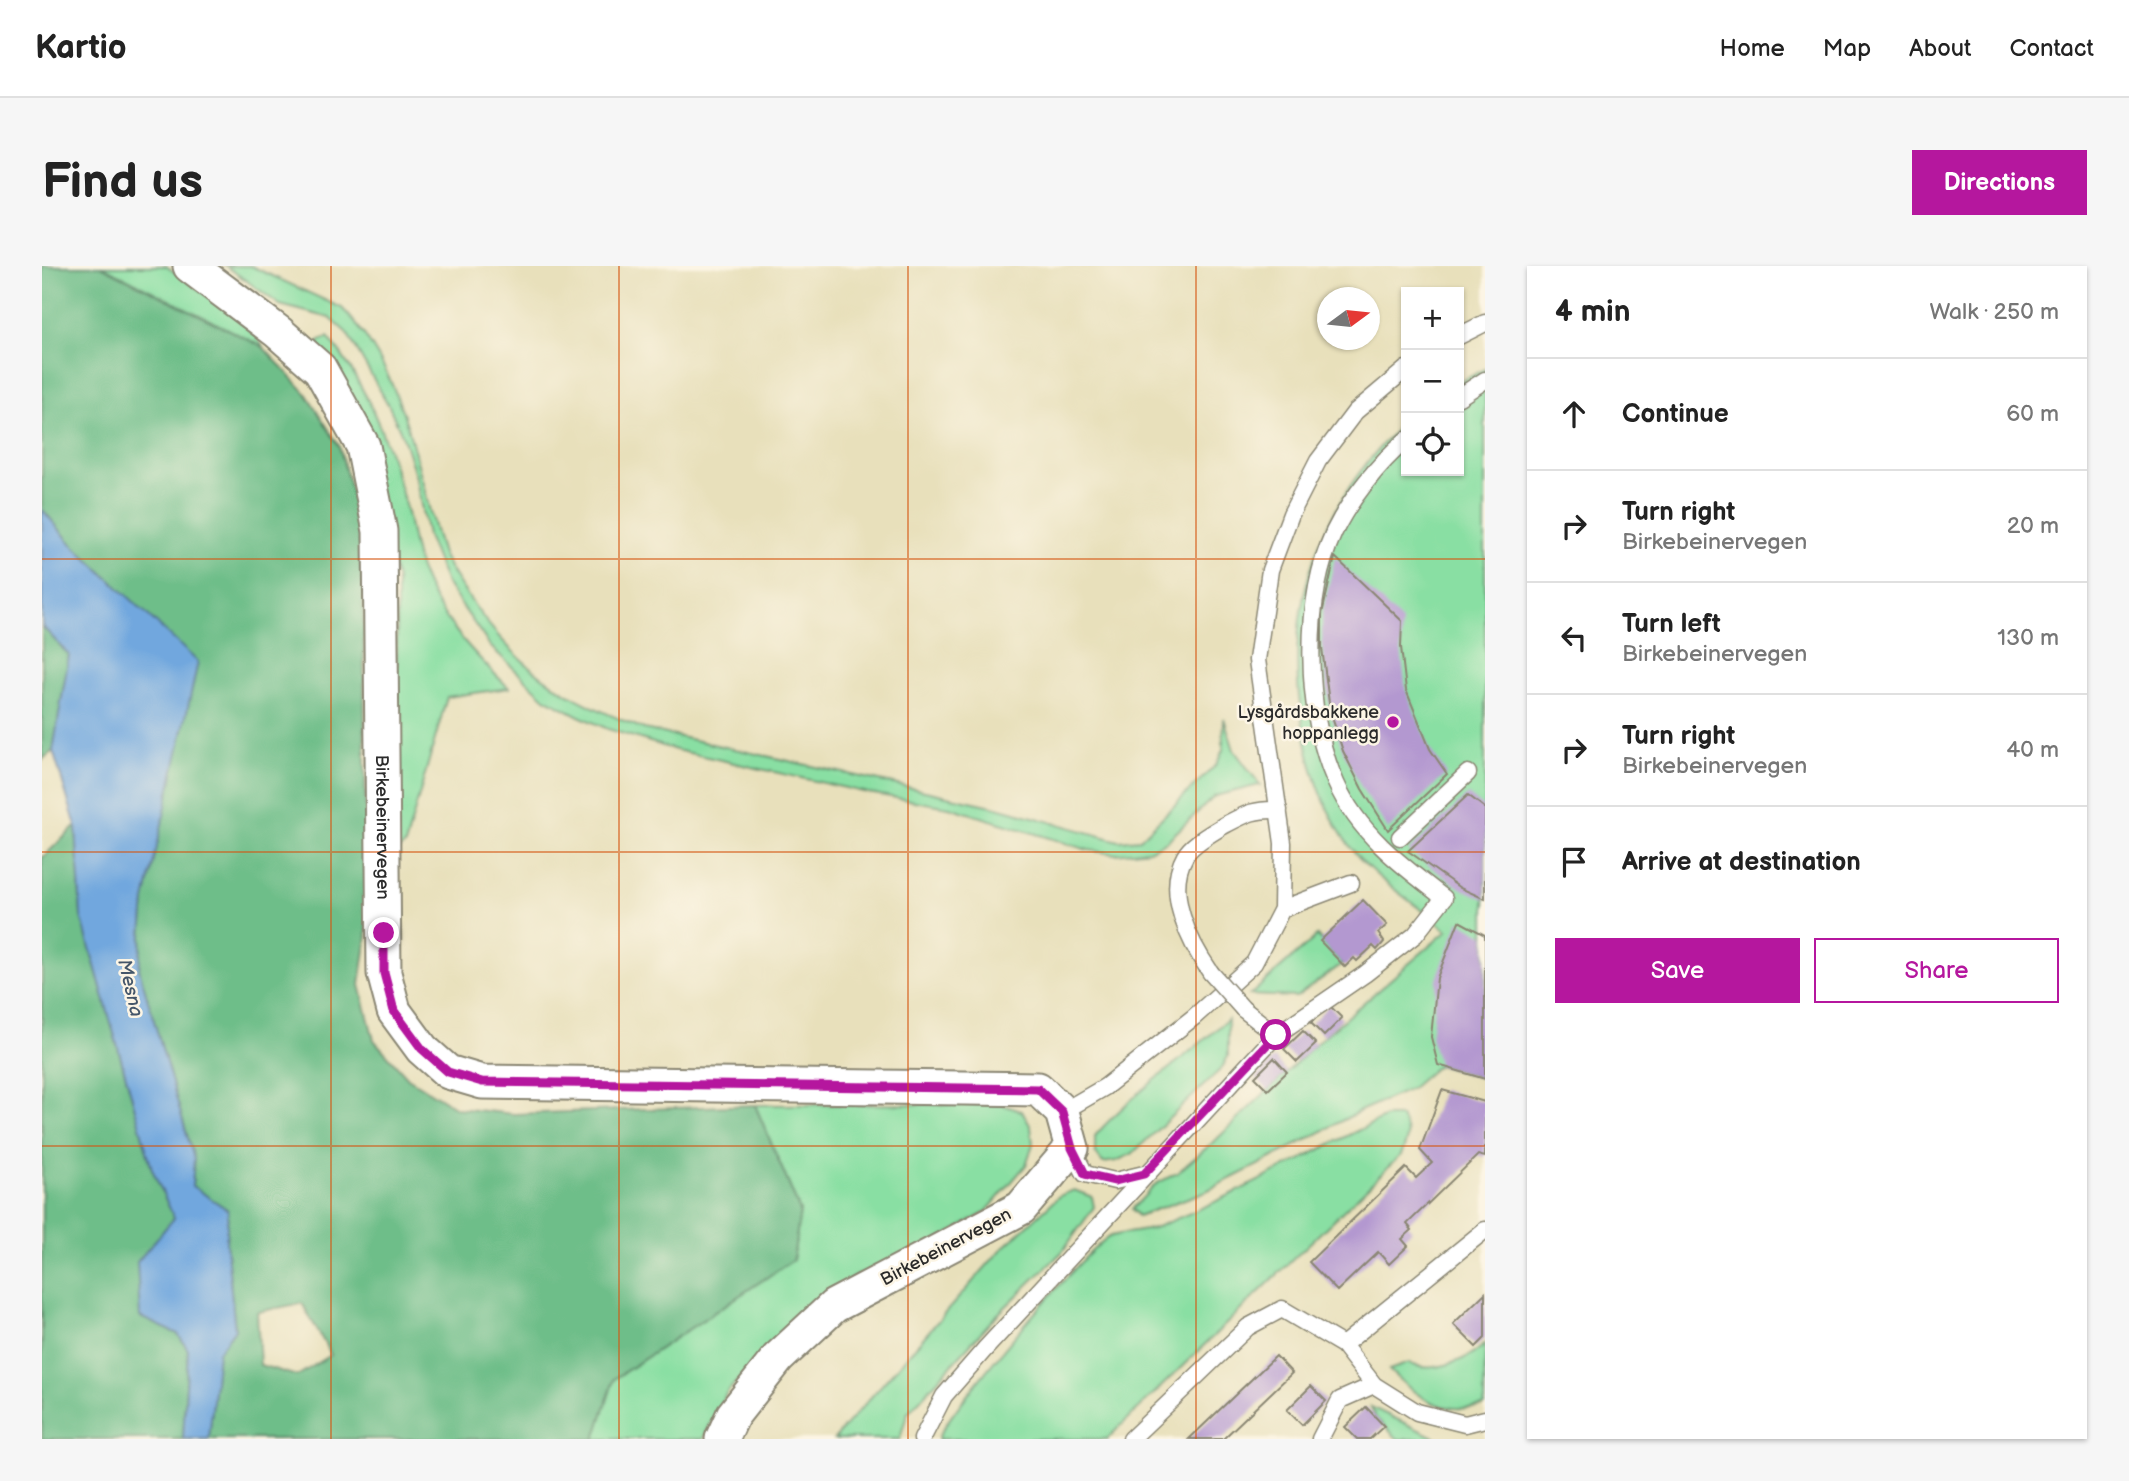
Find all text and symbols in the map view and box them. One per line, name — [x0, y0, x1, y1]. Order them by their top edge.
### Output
text: Kartio — [35, 28, 127, 68]
text: Home — [1720, 34, 1785, 63]
text: Map — [1823, 34, 1871, 63]
text: About — [1909, 34, 1971, 63]
text: Contact — [2009, 34, 2094, 63]
button: Directions — [1912, 150, 2087, 215]
text: Find us — [42, 153, 203, 212]
north arrow — [1317, 287, 1380, 350]
map controls — [1401, 287, 1464, 476]
button: + — [1401, 287, 1464, 350]
text: 4 min — [1555, 294, 1630, 330]
text: Walk · 250 m — [1929, 298, 2059, 326]
button: − — [1401, 350, 1464, 413]
icon: ahead — [1555, 395, 1593, 433]
text: Continue — [1622, 399, 1729, 430]
text: 60 m — [2006, 400, 2059, 428]
button: locate — [1401, 413, 1464, 476]
text: Turn right — [1622, 497, 1735, 528]
icon: right — [1555, 507, 1593, 545]
text: 20 m — [2007, 512, 2059, 540]
text: Birkebeinervegen — [1622, 528, 1807, 556]
text: Turn left — [1622, 609, 1721, 640]
icon: left — [1555, 619, 1593, 657]
text: 130 m — [1997, 624, 2059, 652]
text: Birkebeinervegen — [1622, 640, 1807, 668]
place label: Lysgårdsbakkene hoppanlegg — [1237, 702, 1379, 744]
marker: Lysgårdsbakkene hoppanlegg — [1385, 714, 1401, 730]
text: Turn right — [1622, 721, 1735, 752]
icon: right — [1555, 731, 1593, 769]
text: 40 m — [2006, 736, 2059, 764]
text: Birkebeinervegen — [1622, 752, 1807, 780]
street label: Birkebeinervegen — [372, 755, 394, 900]
icon: arrive — [1555, 843, 1593, 881]
text: Arrive at destination — [1622, 847, 1861, 878]
route end — [368, 917, 399, 948]
button: Save — [1555, 938, 1800, 1003]
button: Share — [1814, 938, 2059, 1003]
water label: Mesna — [112, 957, 148, 1019]
route start — [1260, 1019, 1291, 1050]
street label: Birkebeinervegen — [877, 1204, 1015, 1290]

